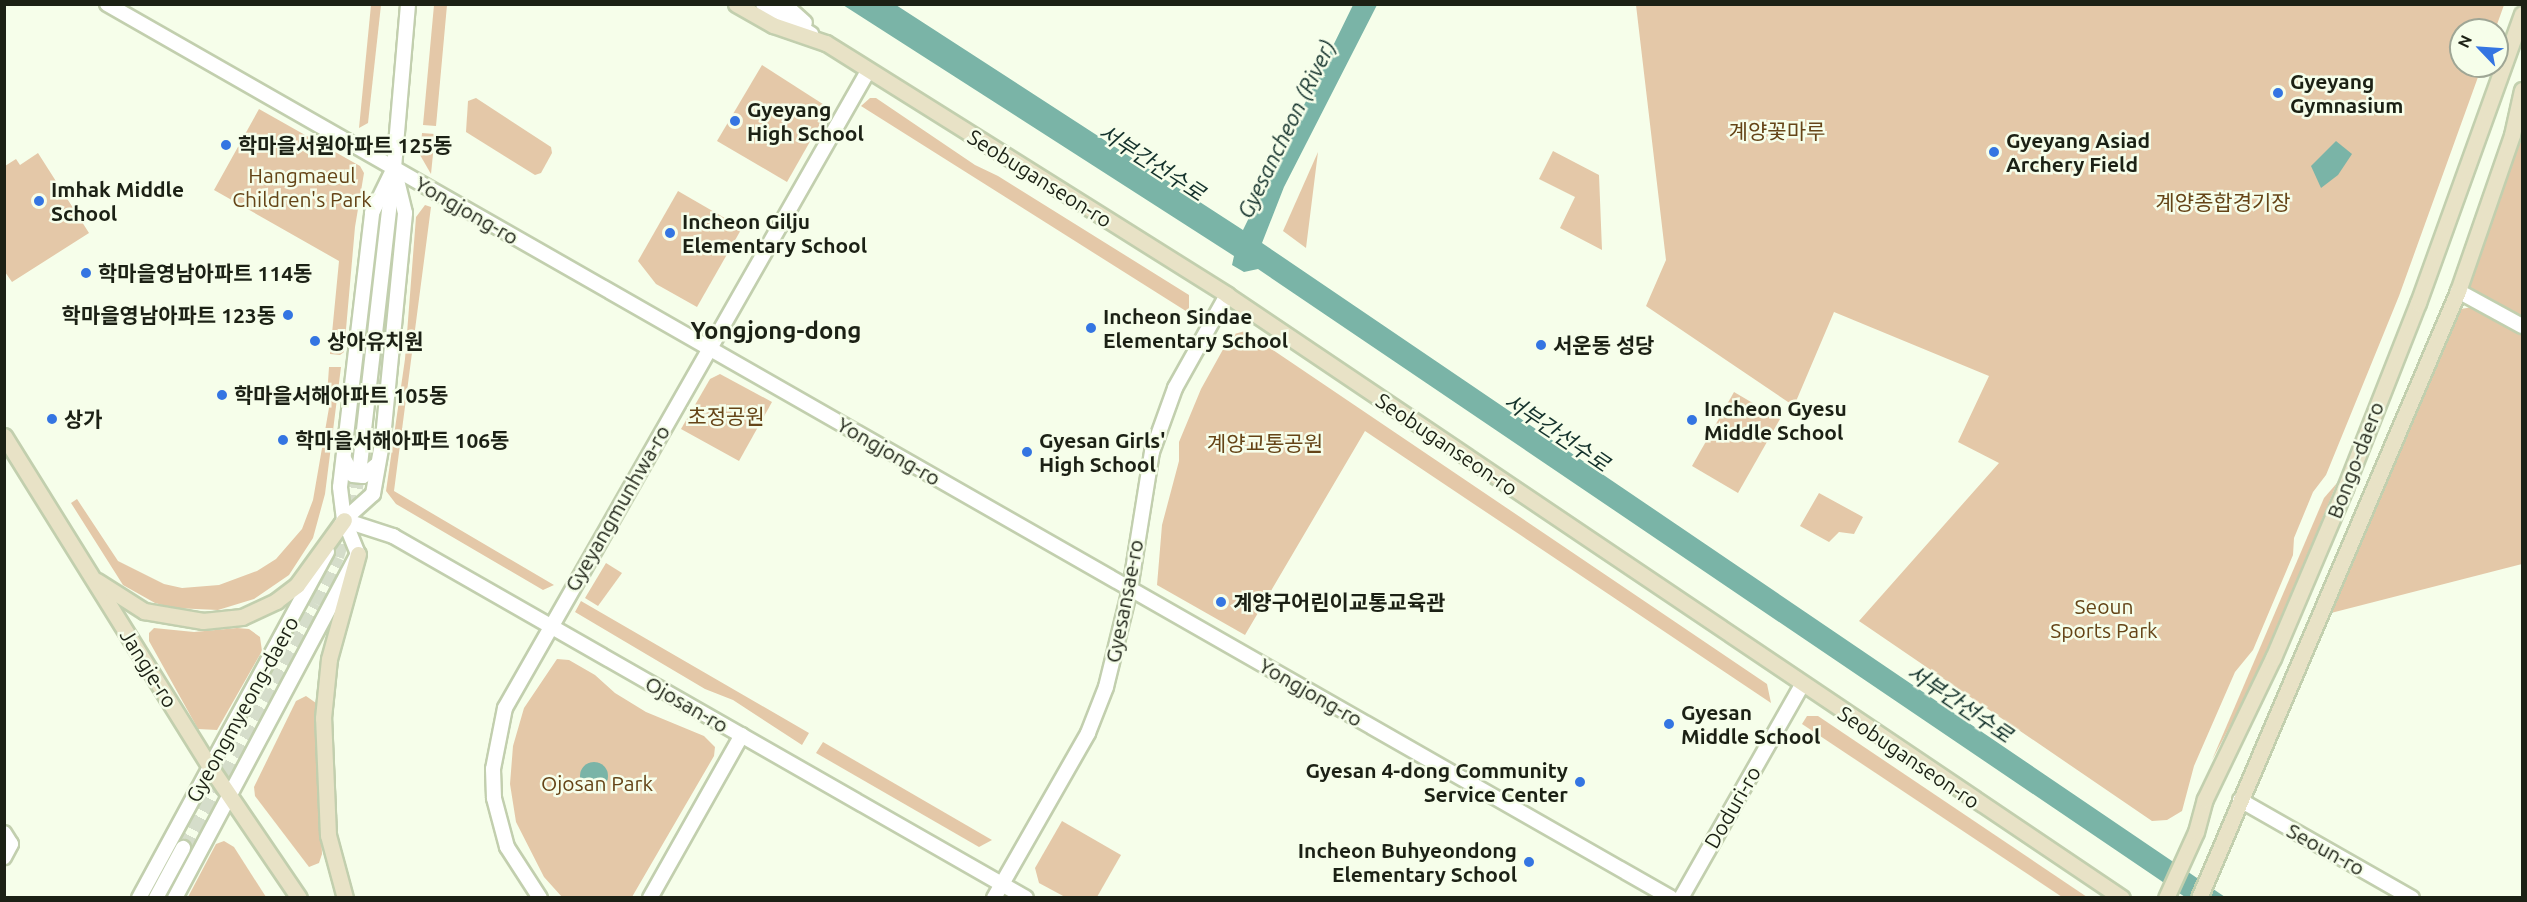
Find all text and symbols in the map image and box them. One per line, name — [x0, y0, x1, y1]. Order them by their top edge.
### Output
north arrow — [2449, 18, 2509, 78]
text: N — [2454, 32, 2475, 50]
water label: Gyesancheon (River) — [1231, 36, 1341, 222]
place label: Gyeyang Gymnasium — [2290, 68, 2403, 118]
marker: Gyeyang Gymnasium — [2271, 86, 2285, 100]
place label: Gyeyang High School — [747, 96, 864, 146]
marker: Gyeyang High School — [728, 114, 742, 128]
water label: 서부간선수로 — [1094, 118, 1210, 206]
park label: 계양꽃마루 — [1729, 118, 1825, 144]
street label: Seobuganseon-ro — [963, 124, 1117, 232]
place label: Gyeyang Asiad Archery Field — [2006, 127, 2150, 177]
place label: 학마을서원아파트 125동 — [238, 132, 452, 158]
marker: 학마을서원아파트 125동 — [219, 138, 233, 152]
marker: Gyeyang Asiad Archery Field — [1987, 145, 2001, 159]
park label: Hangmaeul Children's Park — [232, 162, 372, 212]
street label: Yongjong-ro — [411, 170, 523, 250]
place label: Imhak Middle School — [51, 176, 184, 226]
park label: 계양종합경기장 — [2155, 189, 2291, 215]
marker: Imhak Middle School — [32, 194, 46, 208]
place label: Incheon Gilju Elementary School — [682, 208, 867, 258]
marker: Incheon Gilju Elementary School — [663, 226, 677, 240]
place label: 학마을영남아파트 114동 — [98, 260, 312, 286]
marker: 학마을영남아파트 114동 — [79, 266, 93, 280]
place label: 학마을영남아파트 123동 — [62, 302, 276, 328]
place label: Incheon Sindae Elementary School — [1103, 303, 1288, 353]
marker: 학마을영남아파트 123동 — [281, 308, 295, 322]
district label: Yongjong-dong — [690, 317, 862, 345]
marker: Incheon Sindae Elementary School — [1084, 321, 1098, 335]
place label: 상아유치원 — [327, 328, 424, 354]
place label: 서운동 성당 — [1553, 332, 1655, 358]
marker: 상아유치원 — [308, 334, 322, 348]
marker: 서운동 성당 — [1534, 338, 1548, 352]
place label: 학마을서해아파트 105동 — [234, 382, 448, 408]
street label: Seobuganseon-ro — [1371, 387, 1523, 501]
water label: 서부간선수로 — [1499, 387, 1615, 477]
marker: 학마을서해아파트 105동 — [215, 388, 229, 402]
place label: Incheon Gyesu Middle School — [1704, 395, 1847, 445]
street label: Bongo-daero — [2321, 398, 2389, 522]
park label: 초정공원 — [687, 403, 765, 429]
place label: 상가 — [64, 406, 103, 432]
street label: Yongjong-ro — [833, 411, 945, 491]
marker: 상가 — [45, 412, 59, 426]
marker: Incheon Gyesu Middle School — [1685, 413, 1699, 427]
street label: Gyeyangmunhwa-ro — [559, 420, 675, 596]
place label: 학마을서해아파트 106동 — [295, 427, 509, 453]
place label: Gyesan Girls' High School — [1039, 427, 1165, 477]
park label: 계양교통공원 — [1207, 430, 1323, 456]
marker: 학마을서해아파트 106동 — [276, 433, 290, 447]
marker: Gyesan Girls' High School — [1020, 445, 1034, 459]
street label: Gyesansae-ro — [1100, 537, 1148, 665]
place label: 계양구어린이교통교육관 — [1233, 589, 1446, 615]
park label: Seoun Sports Park — [2050, 593, 2158, 643]
marker: 계양구어린이교통교육관 — [1214, 595, 1228, 609]
street label: Gyeongmyeong-daero — [180, 612, 304, 806]
street label: Jangje-ro — [115, 624, 183, 712]
street label: Yongjong-ro — [1255, 652, 1367, 732]
water label: 서부간선수로 — [1902, 658, 2018, 748]
street label: Ojosan-ro — [641, 670, 733, 738]
place label: Gyesan Middle School — [1681, 699, 1820, 749]
street label: Seobuganseon-ro — [1833, 700, 1985, 814]
marker: Gyesan Middle School — [1662, 717, 1676, 731]
place label: Gyesan 4-dong Community Service Center — [1305, 757, 1568, 807]
street label: Doduri-ro — [1698, 761, 1766, 853]
park label: Ojosan Park — [541, 770, 653, 796]
marker: Gyesan 4-dong Community Service Center — [1573, 775, 1587, 789]
street label: Seoun-ro — [2283, 817, 2369, 881]
place label: Incheon Buhyeondong Elementary School — [1298, 837, 1517, 887]
marker: Incheon Buhyeondong Elementary School — [1522, 855, 1536, 869]

